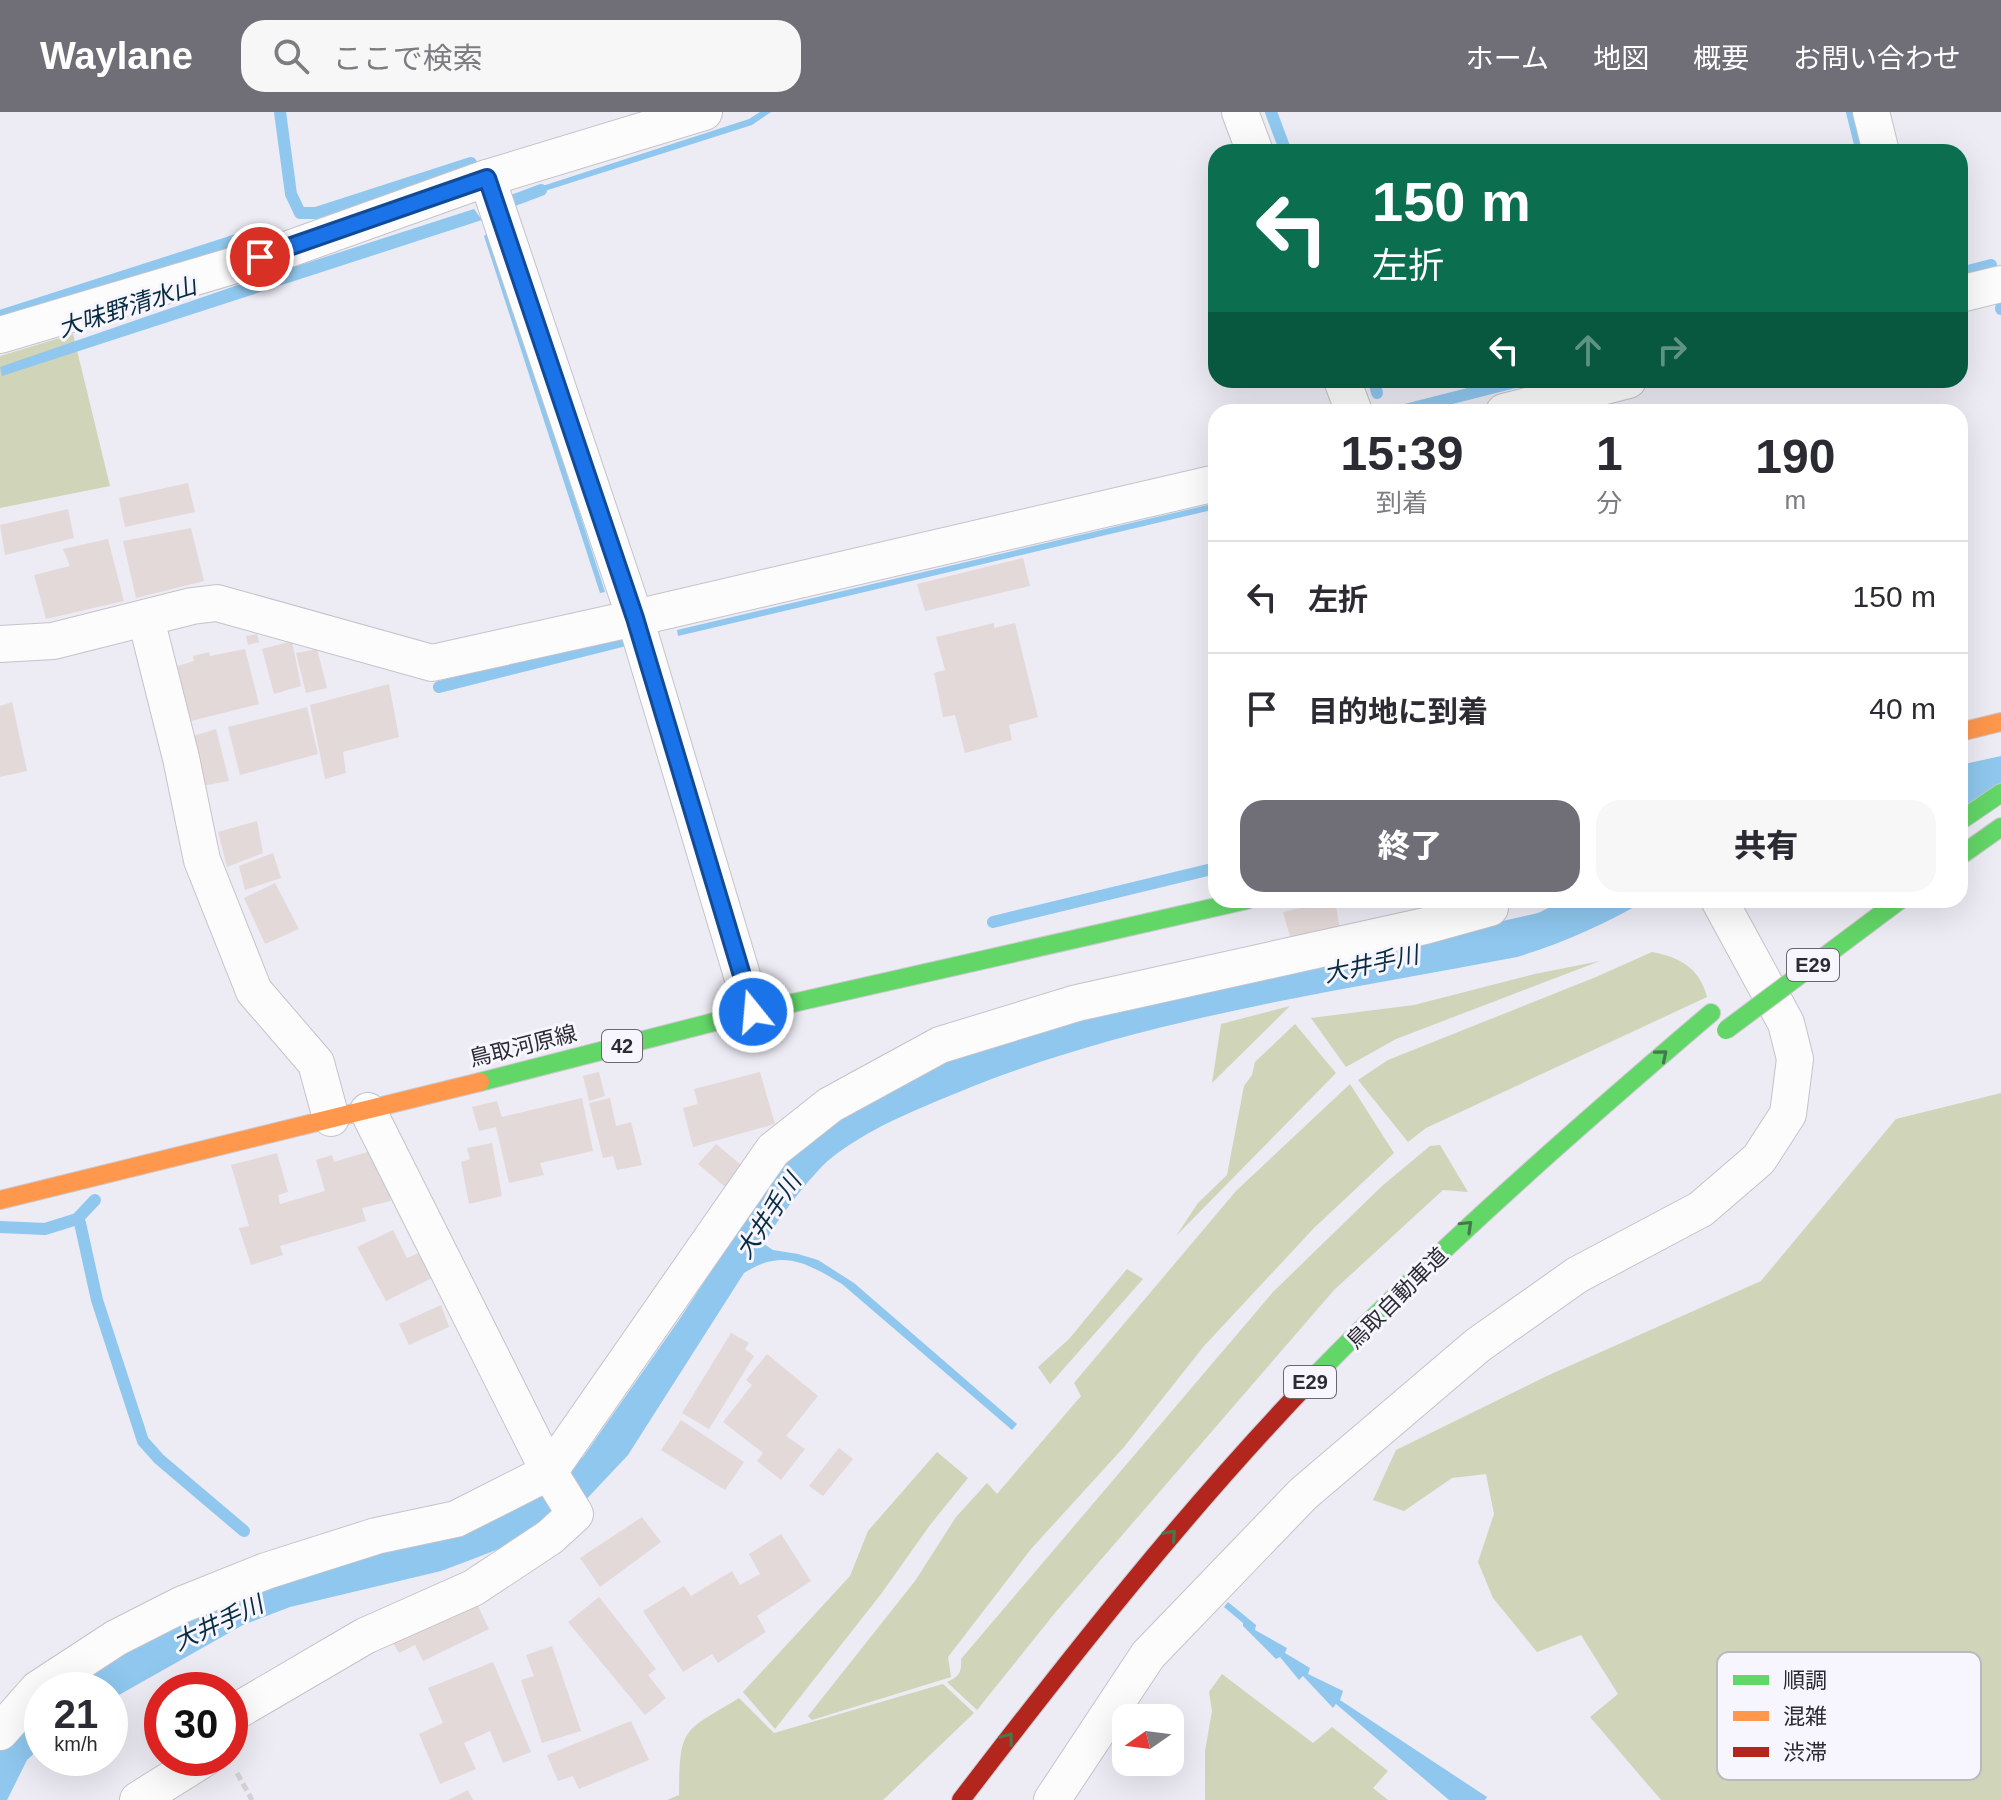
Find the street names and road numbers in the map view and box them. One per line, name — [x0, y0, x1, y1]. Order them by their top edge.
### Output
road number: E29 — [1787, 949, 1839, 981]
street label: 鳥取河原線 — [467, 1021, 579, 1071]
road number: 42 — [602, 1030, 642, 1062]
street label: 鳥取自動車道 — [1341, 1242, 1453, 1354]
road number: E29 — [1284, 1366, 1336, 1398]

